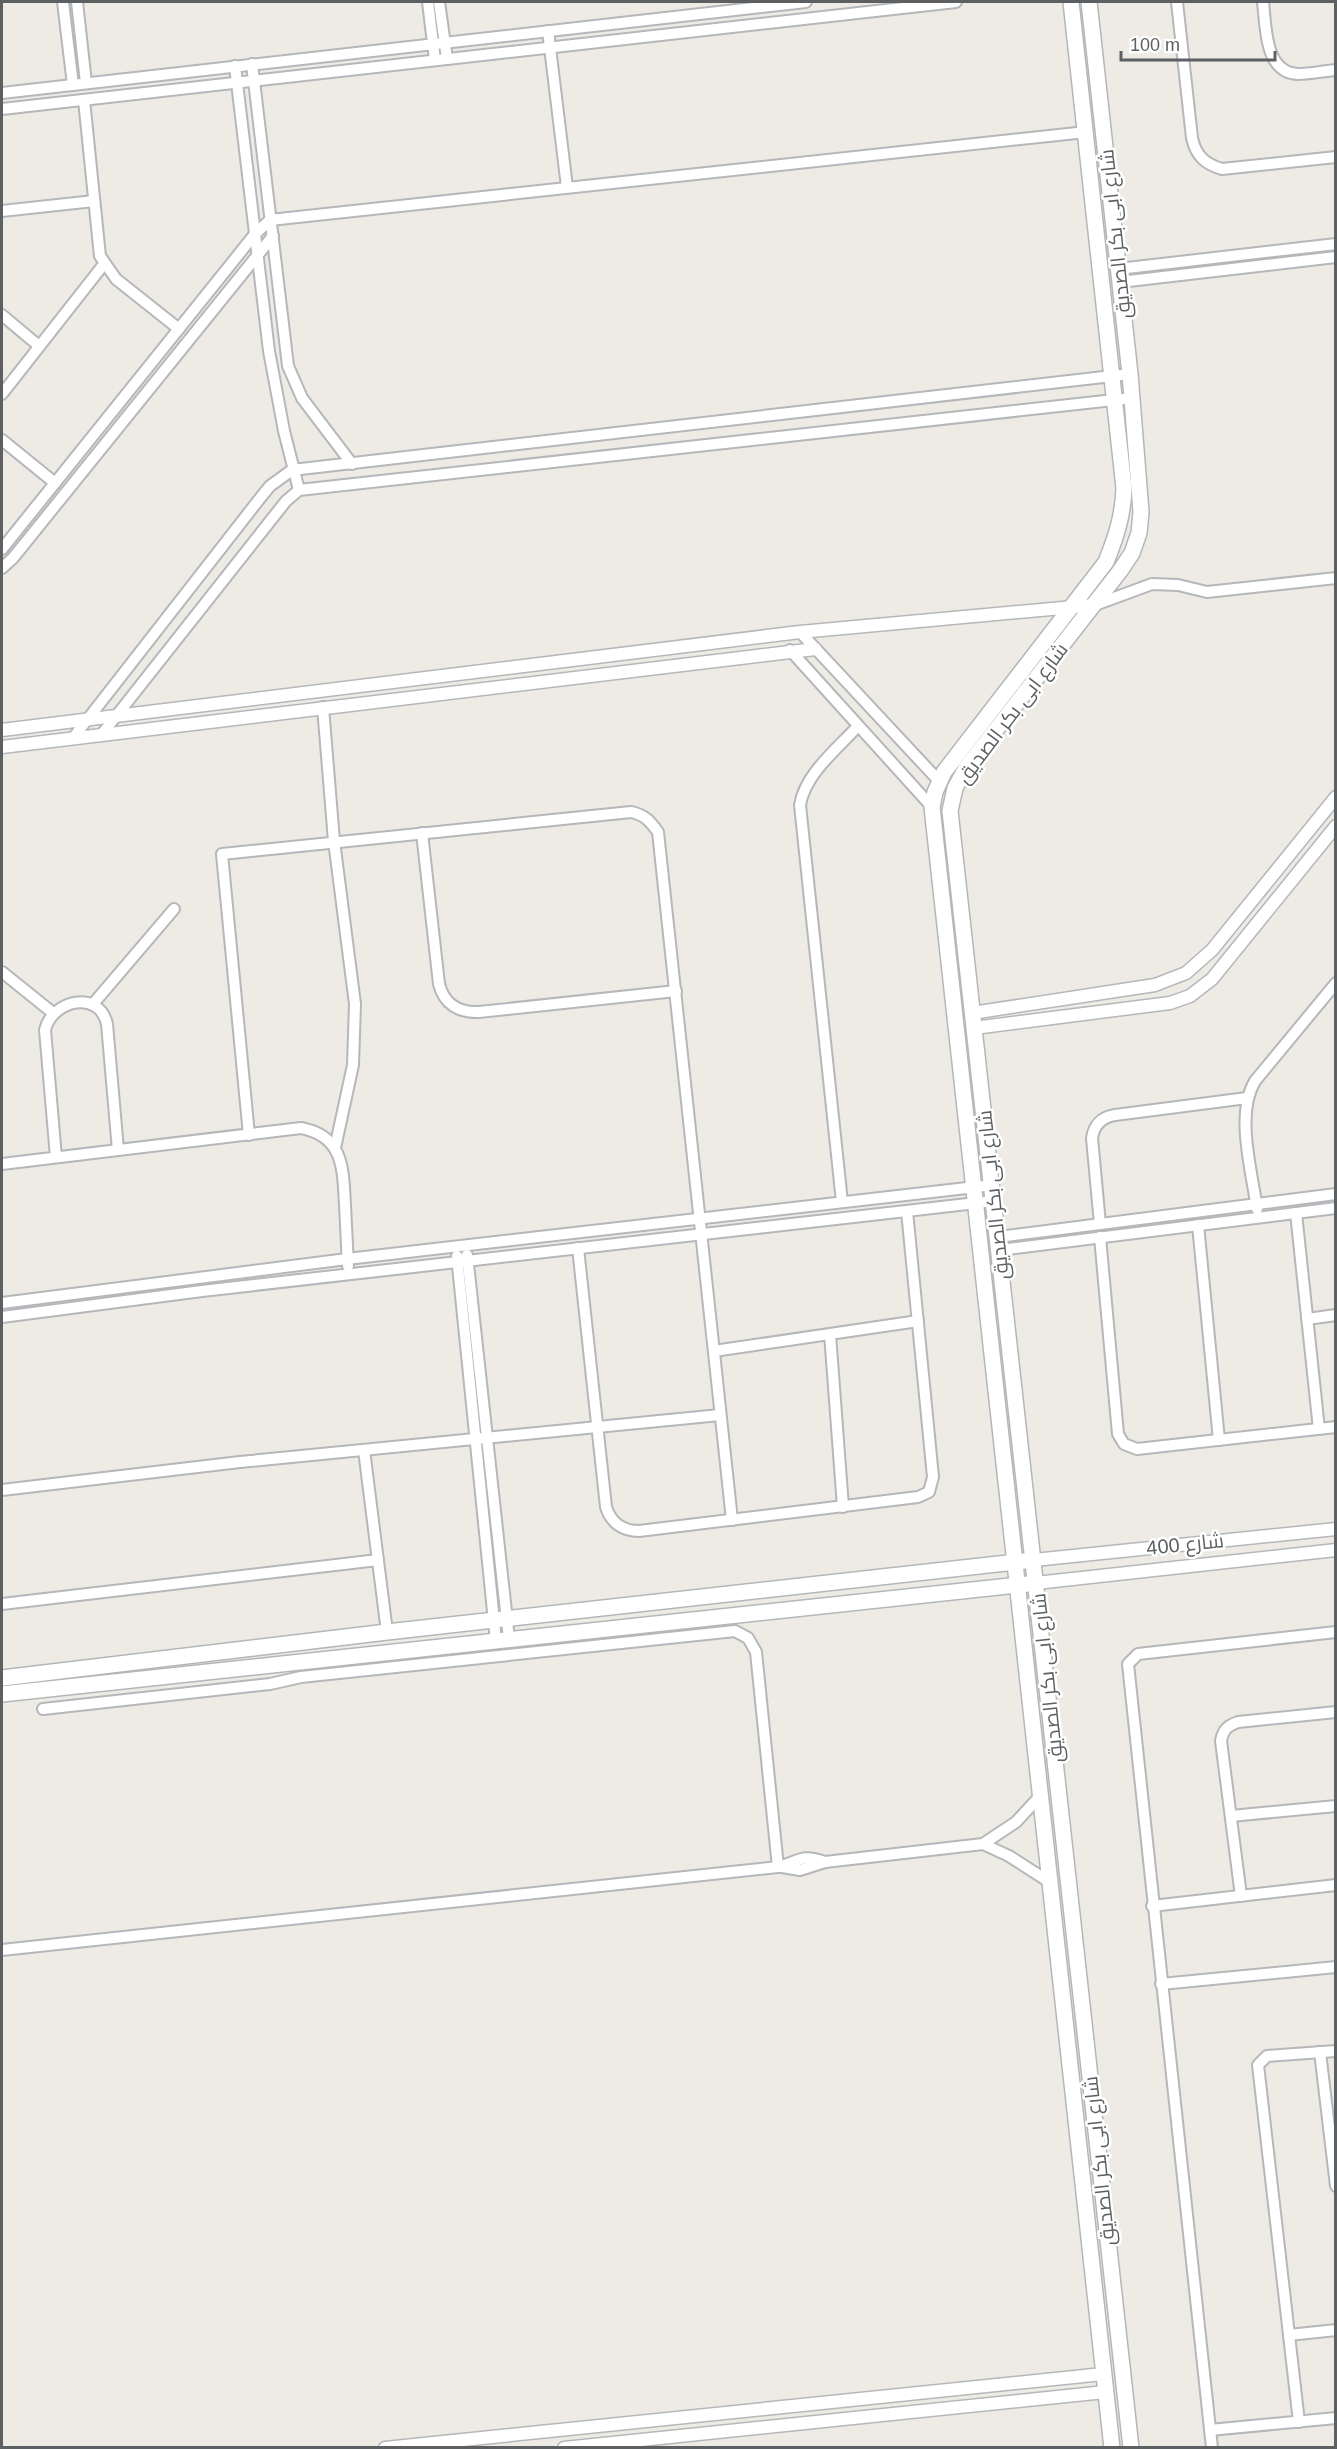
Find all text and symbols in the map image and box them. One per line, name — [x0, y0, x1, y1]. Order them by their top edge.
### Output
scale bar — [1121, 24, 1276, 62]
text: 100 m — [1130, 35, 1180, 55]
street label: شارع ابى بكر الصديق — [1095, 148, 1138, 320]
street label: شارع ابى بكر الصديق — [952, 638, 1074, 789]
street label: شارع ابى بكر الصديق — [973, 1109, 1016, 1281]
street label: شارع 400 — [1145, 1529, 1225, 1562]
street label: شارع ابى بكر الصديق — [1027, 1592, 1070, 1764]
street label: شارع ابى بكر الصديق — [1079, 2075, 1122, 2247]

